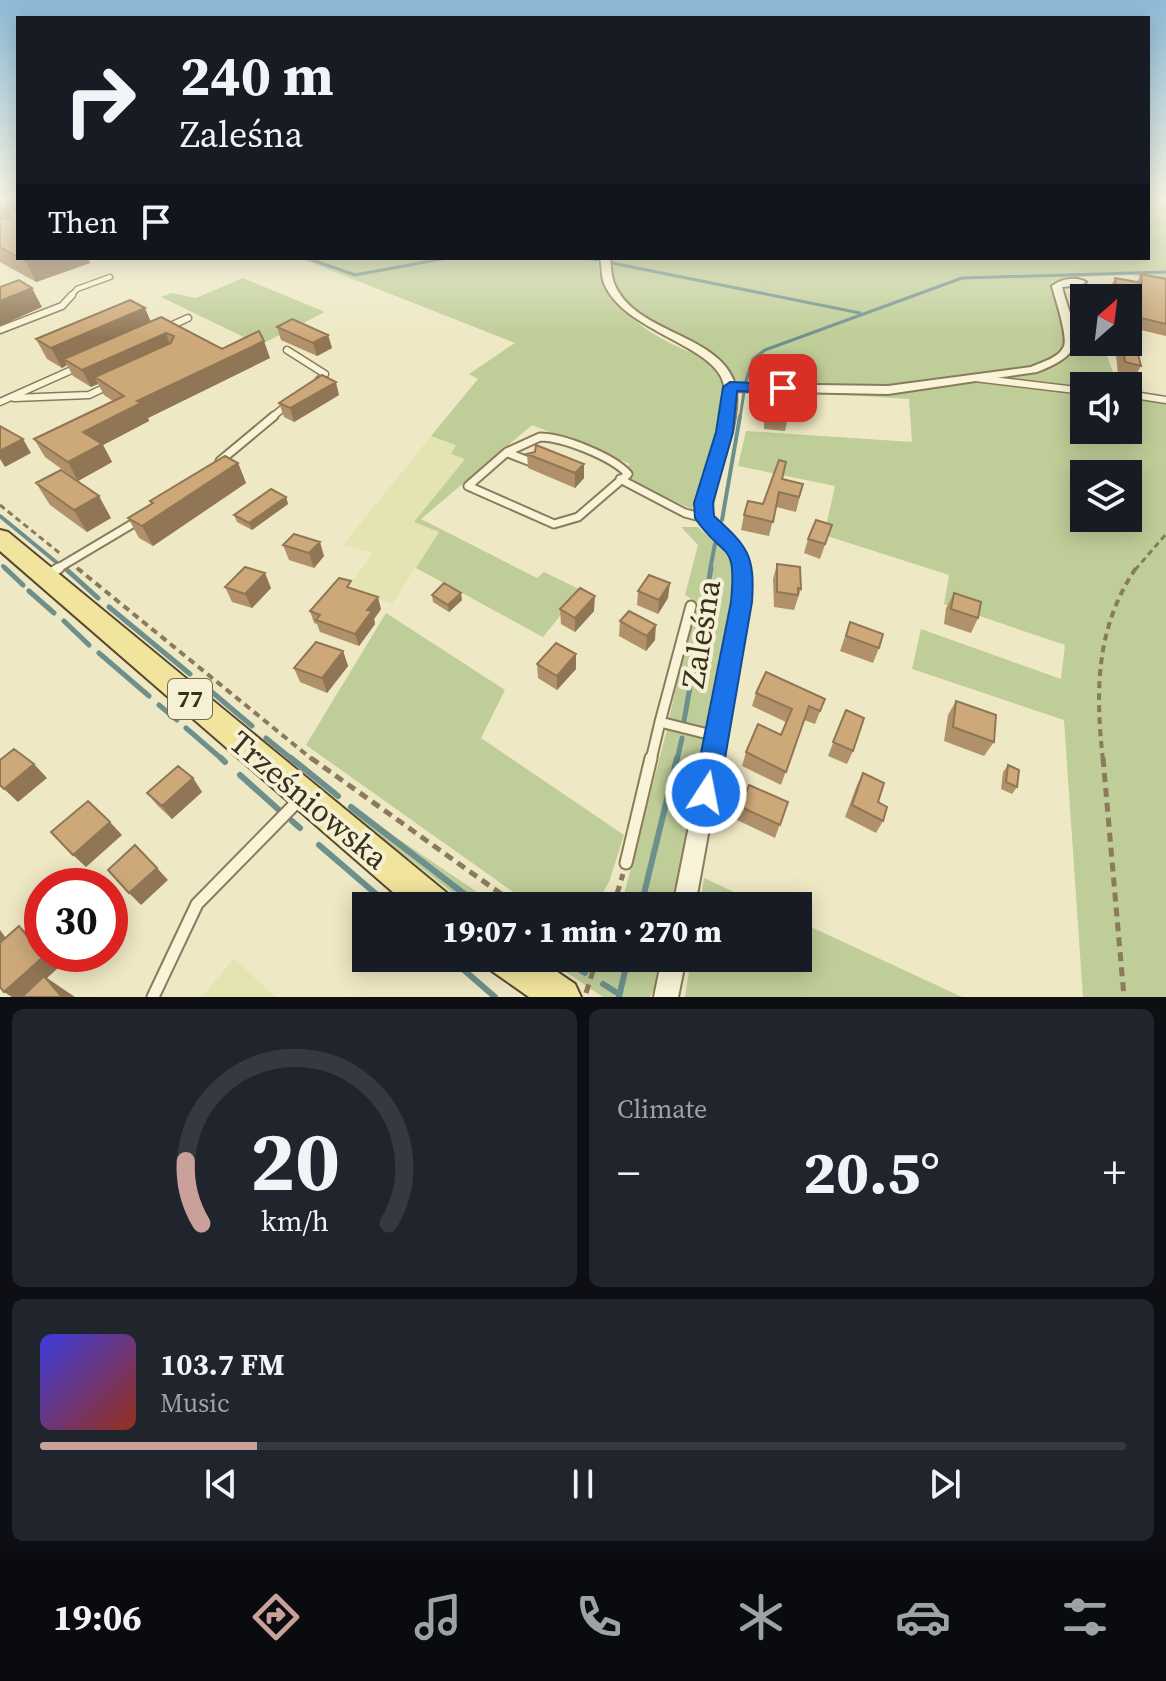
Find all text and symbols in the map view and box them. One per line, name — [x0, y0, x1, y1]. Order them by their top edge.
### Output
text: 240 m — [180, 37, 334, 114]
icon: right — [48, 48, 152, 152]
text: Zaleśna — [180, 110, 303, 159]
icon: arrive — [134, 200, 178, 244]
text: Then — [48, 202, 118, 243]
north arrow — [1070, 284, 1142, 356]
map controls — [1070, 284, 1142, 532]
pin — [749, 354, 817, 422]
icon: arrive — [761, 366, 805, 410]
button: sound — [1070, 372, 1142, 444]
button: layers — [1070, 460, 1142, 532]
street label: Zaleśna — [671, 576, 731, 691]
road number: 77 — [168, 679, 212, 719]
street label: Trześniowska — [220, 721, 398, 880]
position arrow — [664, 751, 748, 835]
speed limit sign: 30 — [24, 868, 128, 972]
text: 19:07 · 1 min · 270 m — [442, 911, 722, 952]
text: Climate — [617, 1091, 707, 1127]
text: 20 — [249, 1104, 340, 1218]
text: 20.5° — [803, 1131, 940, 1213]
text: − — [617, 1142, 640, 1203]
text: + — [1103, 1142, 1126, 1203]
text: km/h — [260, 1201, 329, 1241]
text: 103.7 FM — [160, 1344, 285, 1385]
text: Music — [160, 1385, 230, 1421]
icon: previous — [199, 1462, 243, 1506]
icon: pause — [561, 1462, 605, 1506]
icon: next — [923, 1462, 967, 1506]
icon: directions — [248, 1589, 304, 1645]
icon: music — [410, 1589, 466, 1645]
icon: phone — [571, 1589, 627, 1645]
icon: climate — [733, 1589, 789, 1645]
icon: car — [895, 1589, 951, 1645]
icon: filters — [1057, 1589, 1113, 1645]
text: 19:06 — [53, 1593, 142, 1642]

